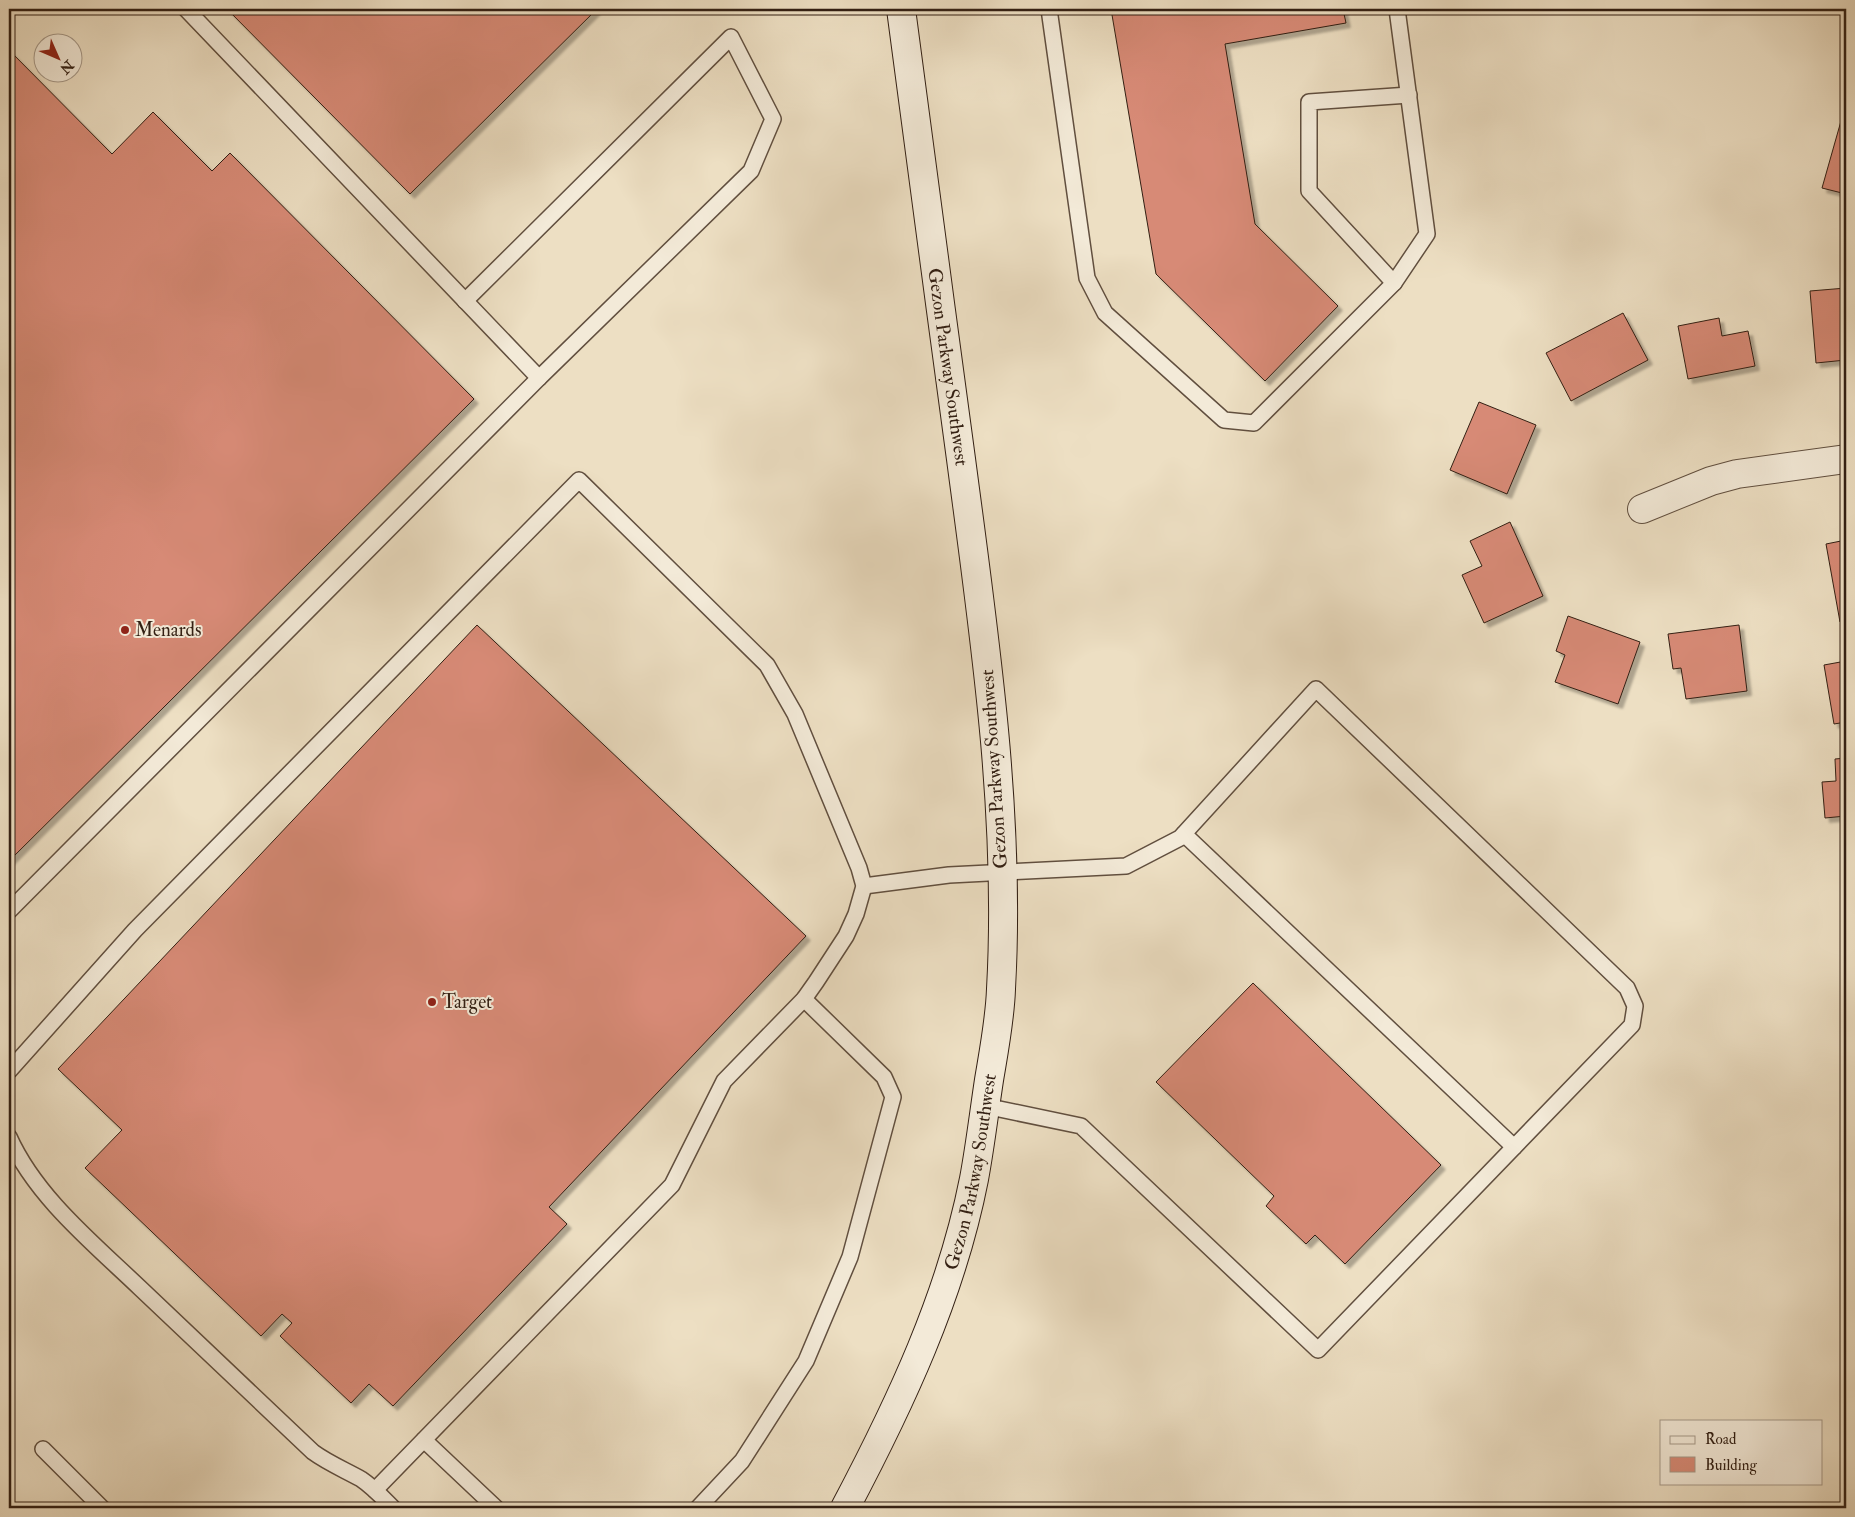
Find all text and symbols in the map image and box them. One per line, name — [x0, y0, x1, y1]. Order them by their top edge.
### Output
north arrow — [32, 32, 82, 82]
text: N — [56, 56, 78, 78]
street label: Gezon Parkway Southwest — [922, 266, 974, 468]
place label: Menards — [135, 618, 201, 642]
marker: Menards — [119, 624, 131, 636]
street label: Gezon Parkway Southwest — [975, 669, 1013, 869]
place label: Target — [442, 990, 492, 1014]
marker: Target — [426, 996, 438, 1008]
street label: Gezon Parkway Southwest — [939, 1072, 1002, 1273]
legend — [1660, 1420, 1822, 1484]
text: Road — [1705, 1430, 1737, 1449]
text: Building — [1705, 1456, 1757, 1475]

